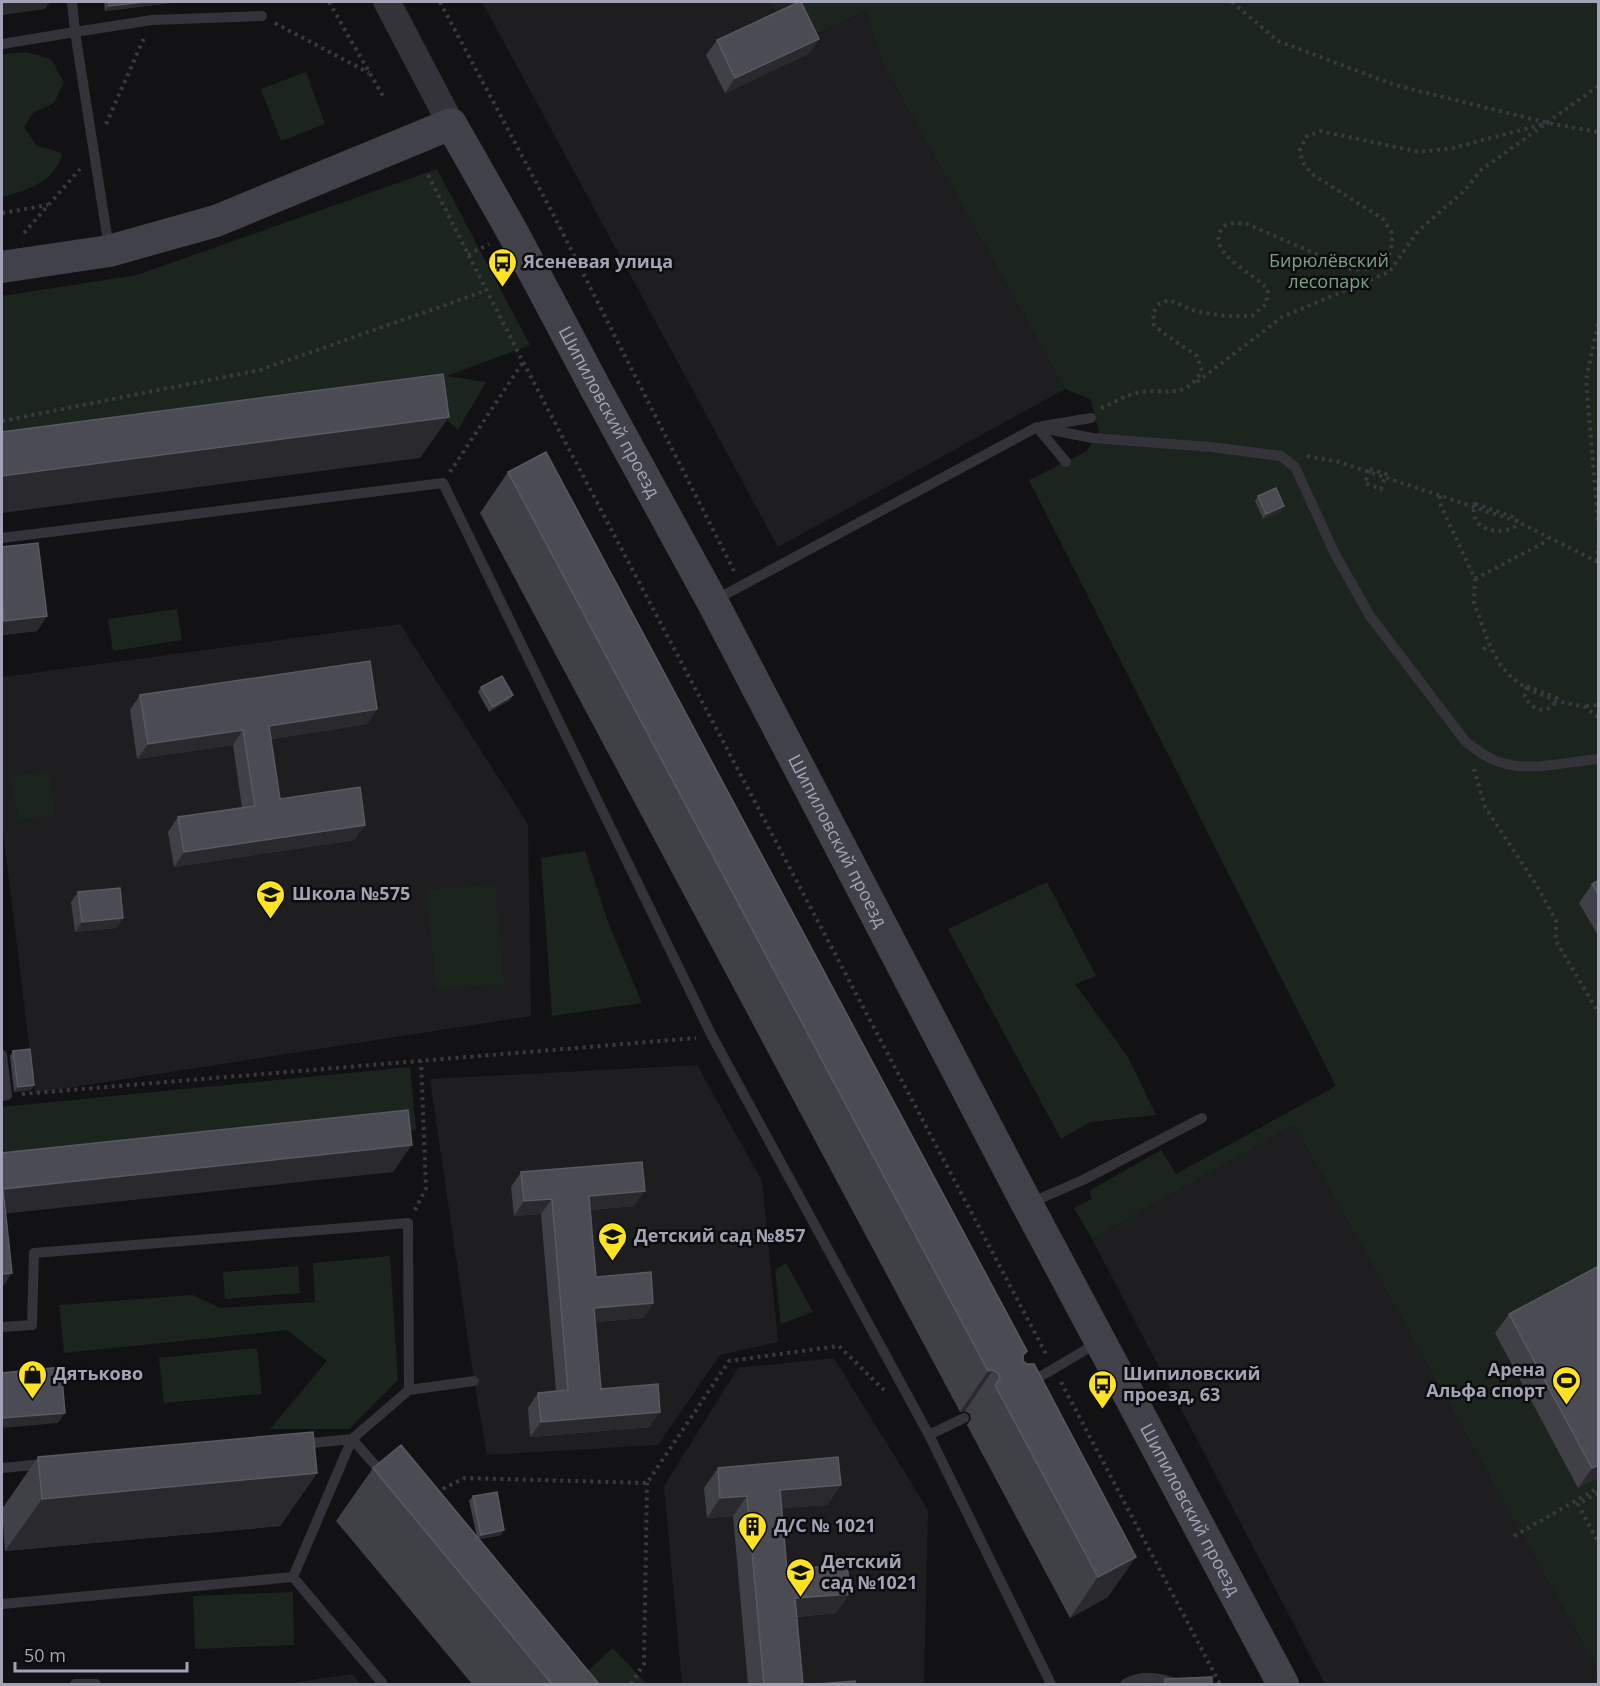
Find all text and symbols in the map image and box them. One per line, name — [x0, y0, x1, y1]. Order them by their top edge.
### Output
bus stop icon: Ясеневая улица — [486, 246, 518, 288]
park label: Бирюлёвский лесопарк — [1269, 248, 1389, 293]
place label: Ясеневая улица — [522, 249, 673, 273]
street label: Шипиловский проезд — [554, 321, 666, 502]
street label: Шипиловский проезд — [783, 750, 893, 931]
school or university icon: Школа №575 — [255, 878, 287, 920]
place label: Школа №575 — [292, 881, 410, 905]
school or university icon: Детский сад №857 — [597, 1220, 629, 1262]
place label: Детский сад №857 — [634, 1223, 805, 1247]
place label: Арена Альфа спорт — [1426, 1357, 1545, 1402]
shop icon: Дятьково — [16, 1358, 48, 1400]
place label: Дятьково — [53, 1361, 143, 1385]
place label: Шипиловский проезд, 63 — [1123, 1361, 1260, 1406]
sports icon: Арена Альфа спорт — [1550, 1364, 1582, 1406]
bus stop icon: Шипиловский проезд, 63 — [1086, 1368, 1118, 1410]
street label: Шипиловский проезд — [1135, 1419, 1247, 1599]
building icon: Д/C № 1021 — [737, 1510, 769, 1552]
place label: Д/C № 1021 — [774, 1513, 876, 1537]
place label: Детский сад №1021 — [821, 1549, 917, 1594]
school or university icon: Детский сад №1021 — [784, 1556, 816, 1598]
scale bar — [15, 1635, 188, 1673]
text: 50 m — [24, 1643, 66, 1667]

